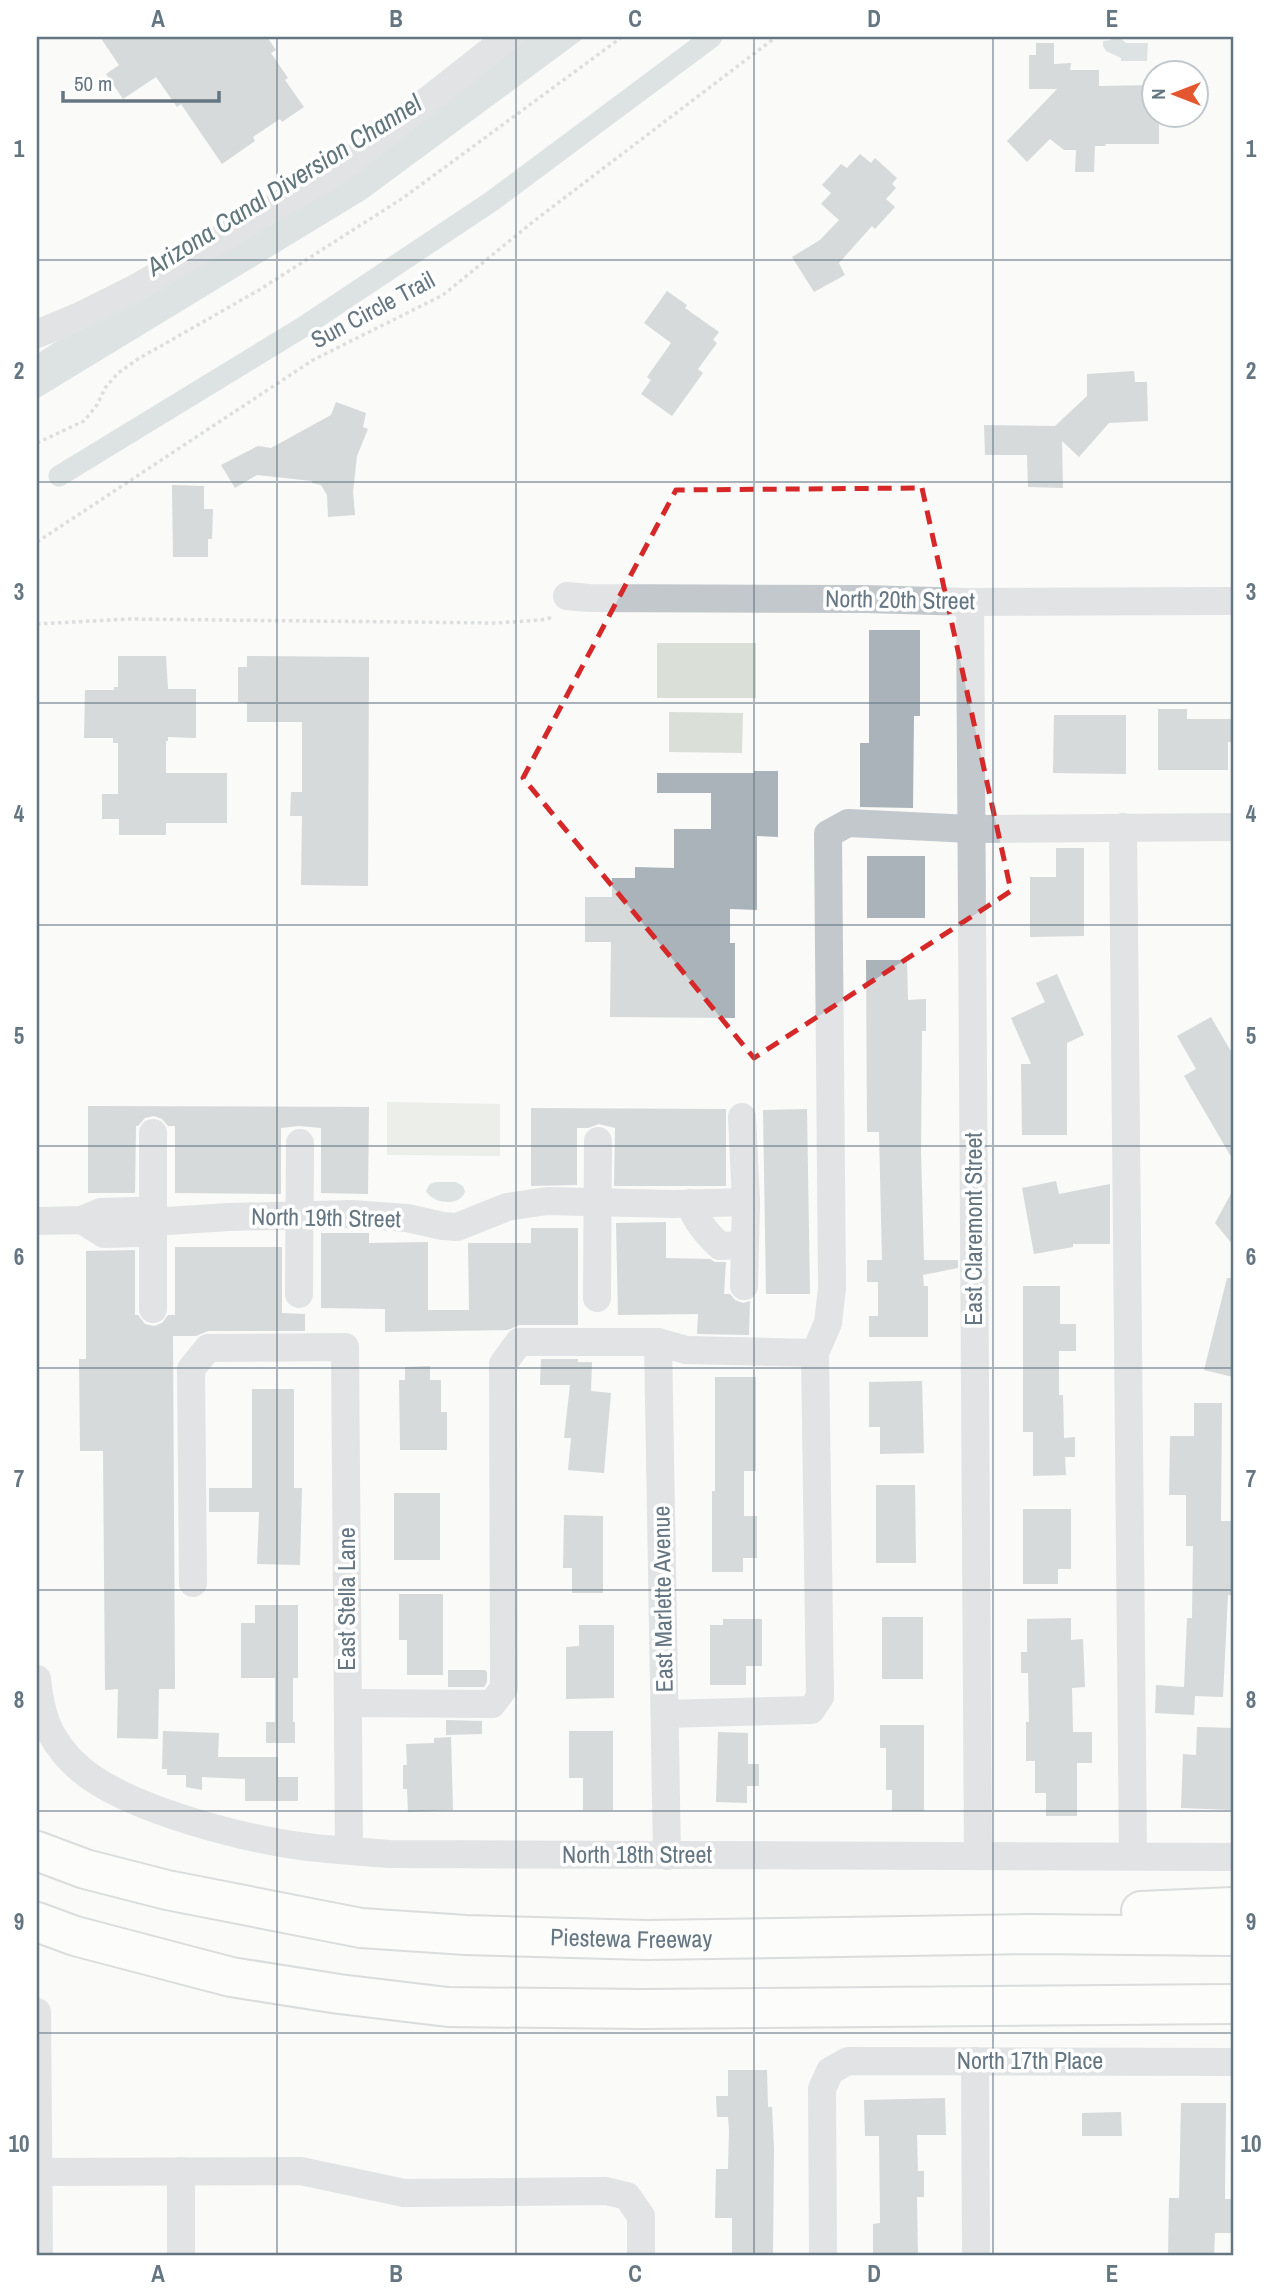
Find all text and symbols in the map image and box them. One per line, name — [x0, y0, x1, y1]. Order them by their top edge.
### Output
text: A — [151, 3, 165, 34]
text: B — [389, 3, 403, 34]
text: C — [628, 3, 642, 34]
text: D — [867, 3, 881, 34]
text: E — [1106, 3, 1118, 34]
scale bar — [63, 60, 219, 104]
north arrow — [1140, 60, 1210, 130]
text: 50 m — [74, 69, 112, 98]
water label: Arizona Canal Diversion Channel — [139, 85, 429, 284]
text: N — [1145, 88, 1171, 100]
text: 1 — [14, 133, 25, 164]
text: 1 — [1246, 133, 1257, 164]
street label: Sun Circle Trail — [305, 263, 440, 355]
text: 2 — [14, 355, 24, 386]
text: 2 — [1246, 355, 1256, 386]
text: 3 — [14, 576, 24, 607]
text: 3 — [1246, 576, 1256, 607]
street label: North 20th Street — [825, 582, 976, 616]
text: 4 — [14, 798, 25, 829]
text: 4 — [1246, 798, 1257, 829]
text: 5 — [14, 1020, 24, 1051]
text: 5 — [1246, 1020, 1256, 1051]
street label: East Claremont Street — [957, 1132, 989, 1326]
street label: North 19th Street — [251, 1200, 402, 1234]
text: 6 — [14, 1241, 24, 1272]
text: 6 — [1246, 1241, 1256, 1272]
text: 7 — [14, 1463, 24, 1494]
text: 7 — [1246, 1463, 1256, 1494]
street label: East Marlette Avenue — [644, 1505, 680, 1693]
street label: East Stella Lane — [330, 1527, 362, 1671]
text: 8 — [14, 1684, 24, 1715]
text: 8 — [1246, 1684, 1256, 1715]
street label: North 18th Street — [562, 1838, 712, 1870]
text: 9 — [14, 1906, 24, 1937]
text: 9 — [1246, 1906, 1256, 1937]
street label: Piestewa Freeway — [550, 1920, 712, 1955]
street label: North 17th Place — [957, 2044, 1103, 2076]
text: 10 — [9, 2128, 29, 2159]
text: 10 — [1241, 2128, 1261, 2159]
text: A — [151, 2258, 165, 2289]
text: B — [389, 2258, 403, 2289]
text: C — [628, 2258, 642, 2289]
text: D — [867, 2258, 881, 2289]
text: E — [1106, 2258, 1118, 2289]

